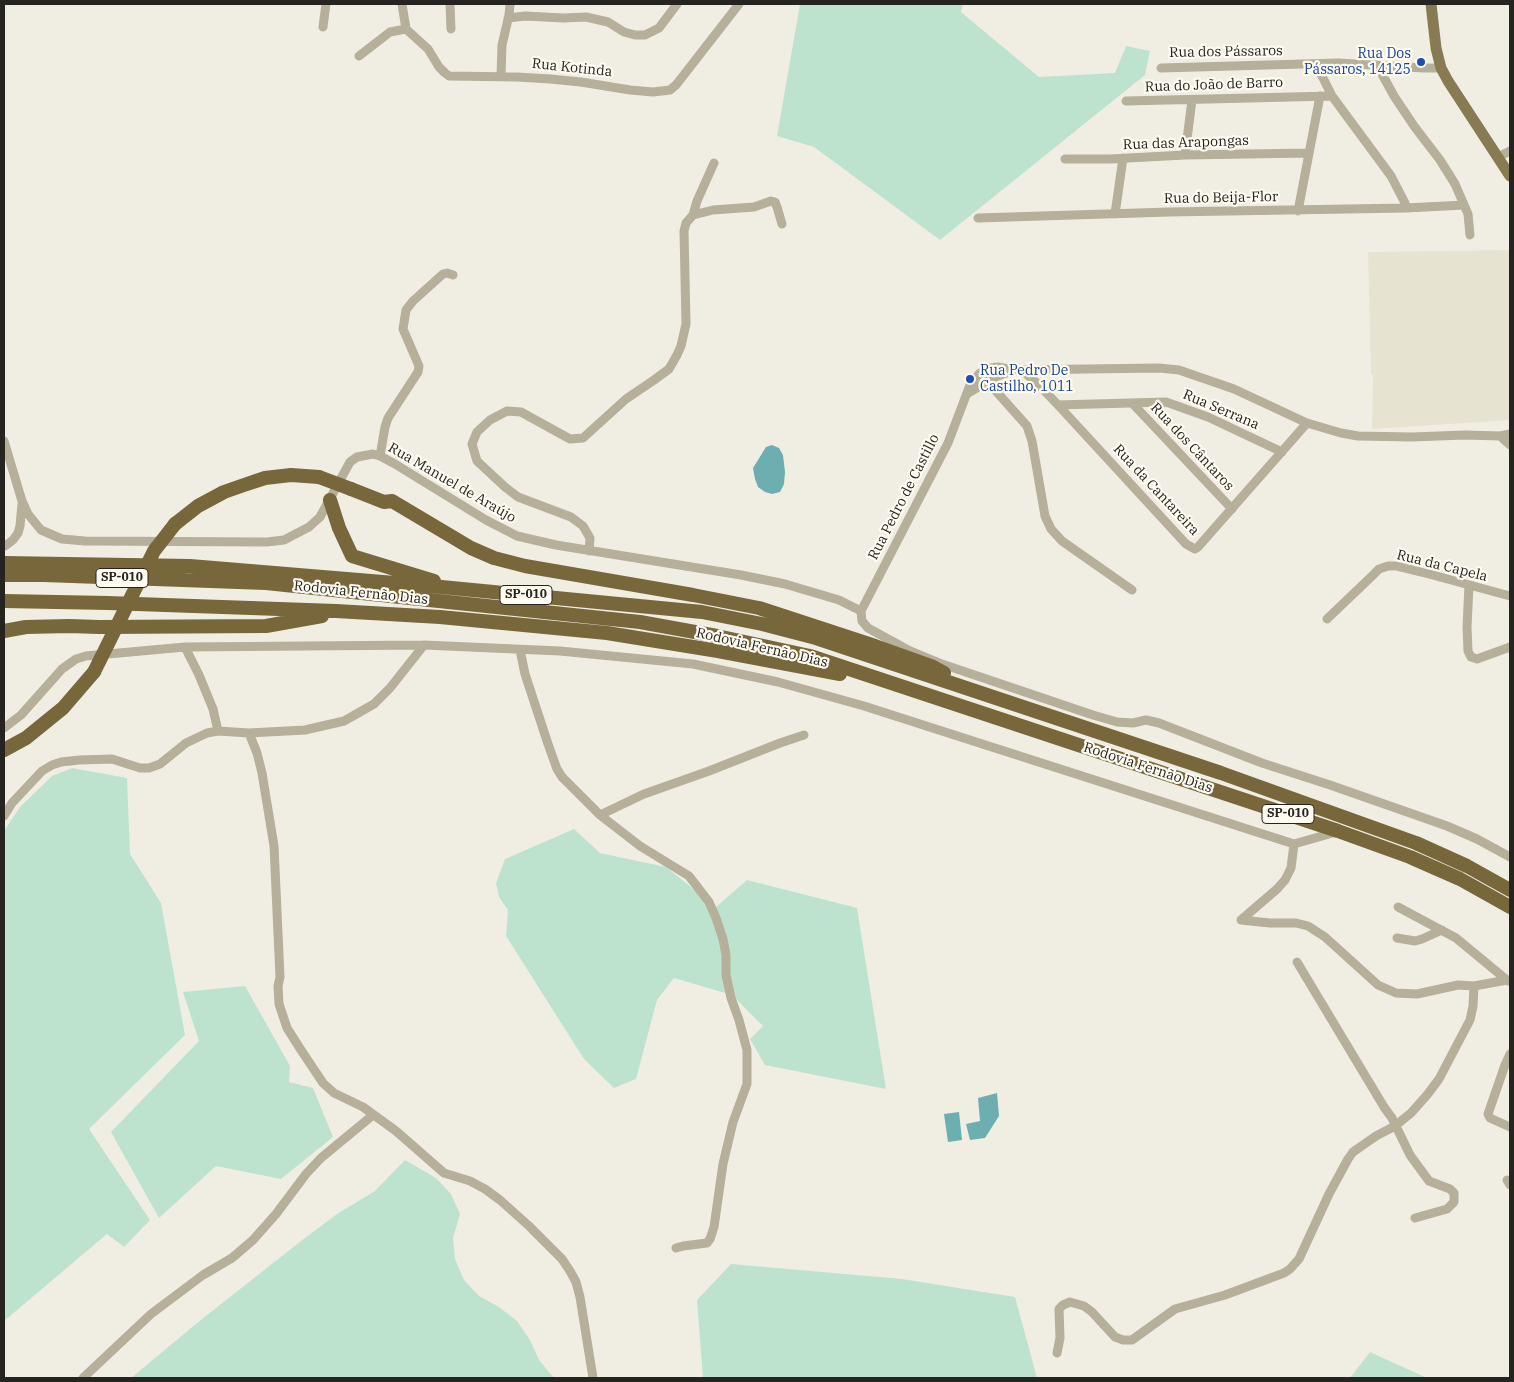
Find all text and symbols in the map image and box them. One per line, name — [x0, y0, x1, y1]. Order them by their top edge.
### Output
street label: Rua dos Pássaros — [1169, 43, 1283, 61]
place label: Rua Dos Pássaros, 14125 — [1304, 46, 1411, 78]
street label: Rua Kotinda — [531, 55, 613, 81]
marker: Rua Dos Pássaros, 14125 — [1415, 56, 1427, 68]
street label: Rua do João de Barro — [1145, 74, 1283, 96]
street label: Rua das Arapongas — [1123, 132, 1249, 154]
street label: Rua do Beija-Flor — [1164, 189, 1278, 207]
place label: Rua Pedro De Castilho, 1011 — [980, 363, 1074, 396]
marker: Rua Pedro De Castilho, 1011 — [964, 373, 976, 385]
street label: Rua Serrana — [1180, 386, 1262, 434]
street label: Rua dos Cântaros — [1147, 399, 1237, 495]
street label: Rua Pedro de Castillo — [865, 431, 943, 563]
street label: Rua Manuel de Araújo — [385, 440, 519, 526]
street label: Rua da Cantareira — [1109, 441, 1203, 539]
street label: Rua da Capela — [1395, 547, 1489, 585]
road number: SP-010 — [96, 568, 148, 588]
street label: Rodovia Fernão Dias — [293, 578, 429, 608]
road number: SP-010 — [500, 586, 552, 604]
street label: Rodovia Fernão Dias — [694, 625, 830, 671]
street label: Rodovia Fernão Dias — [1081, 739, 1215, 797]
road number: SP-010 — [1262, 804, 1314, 824]

